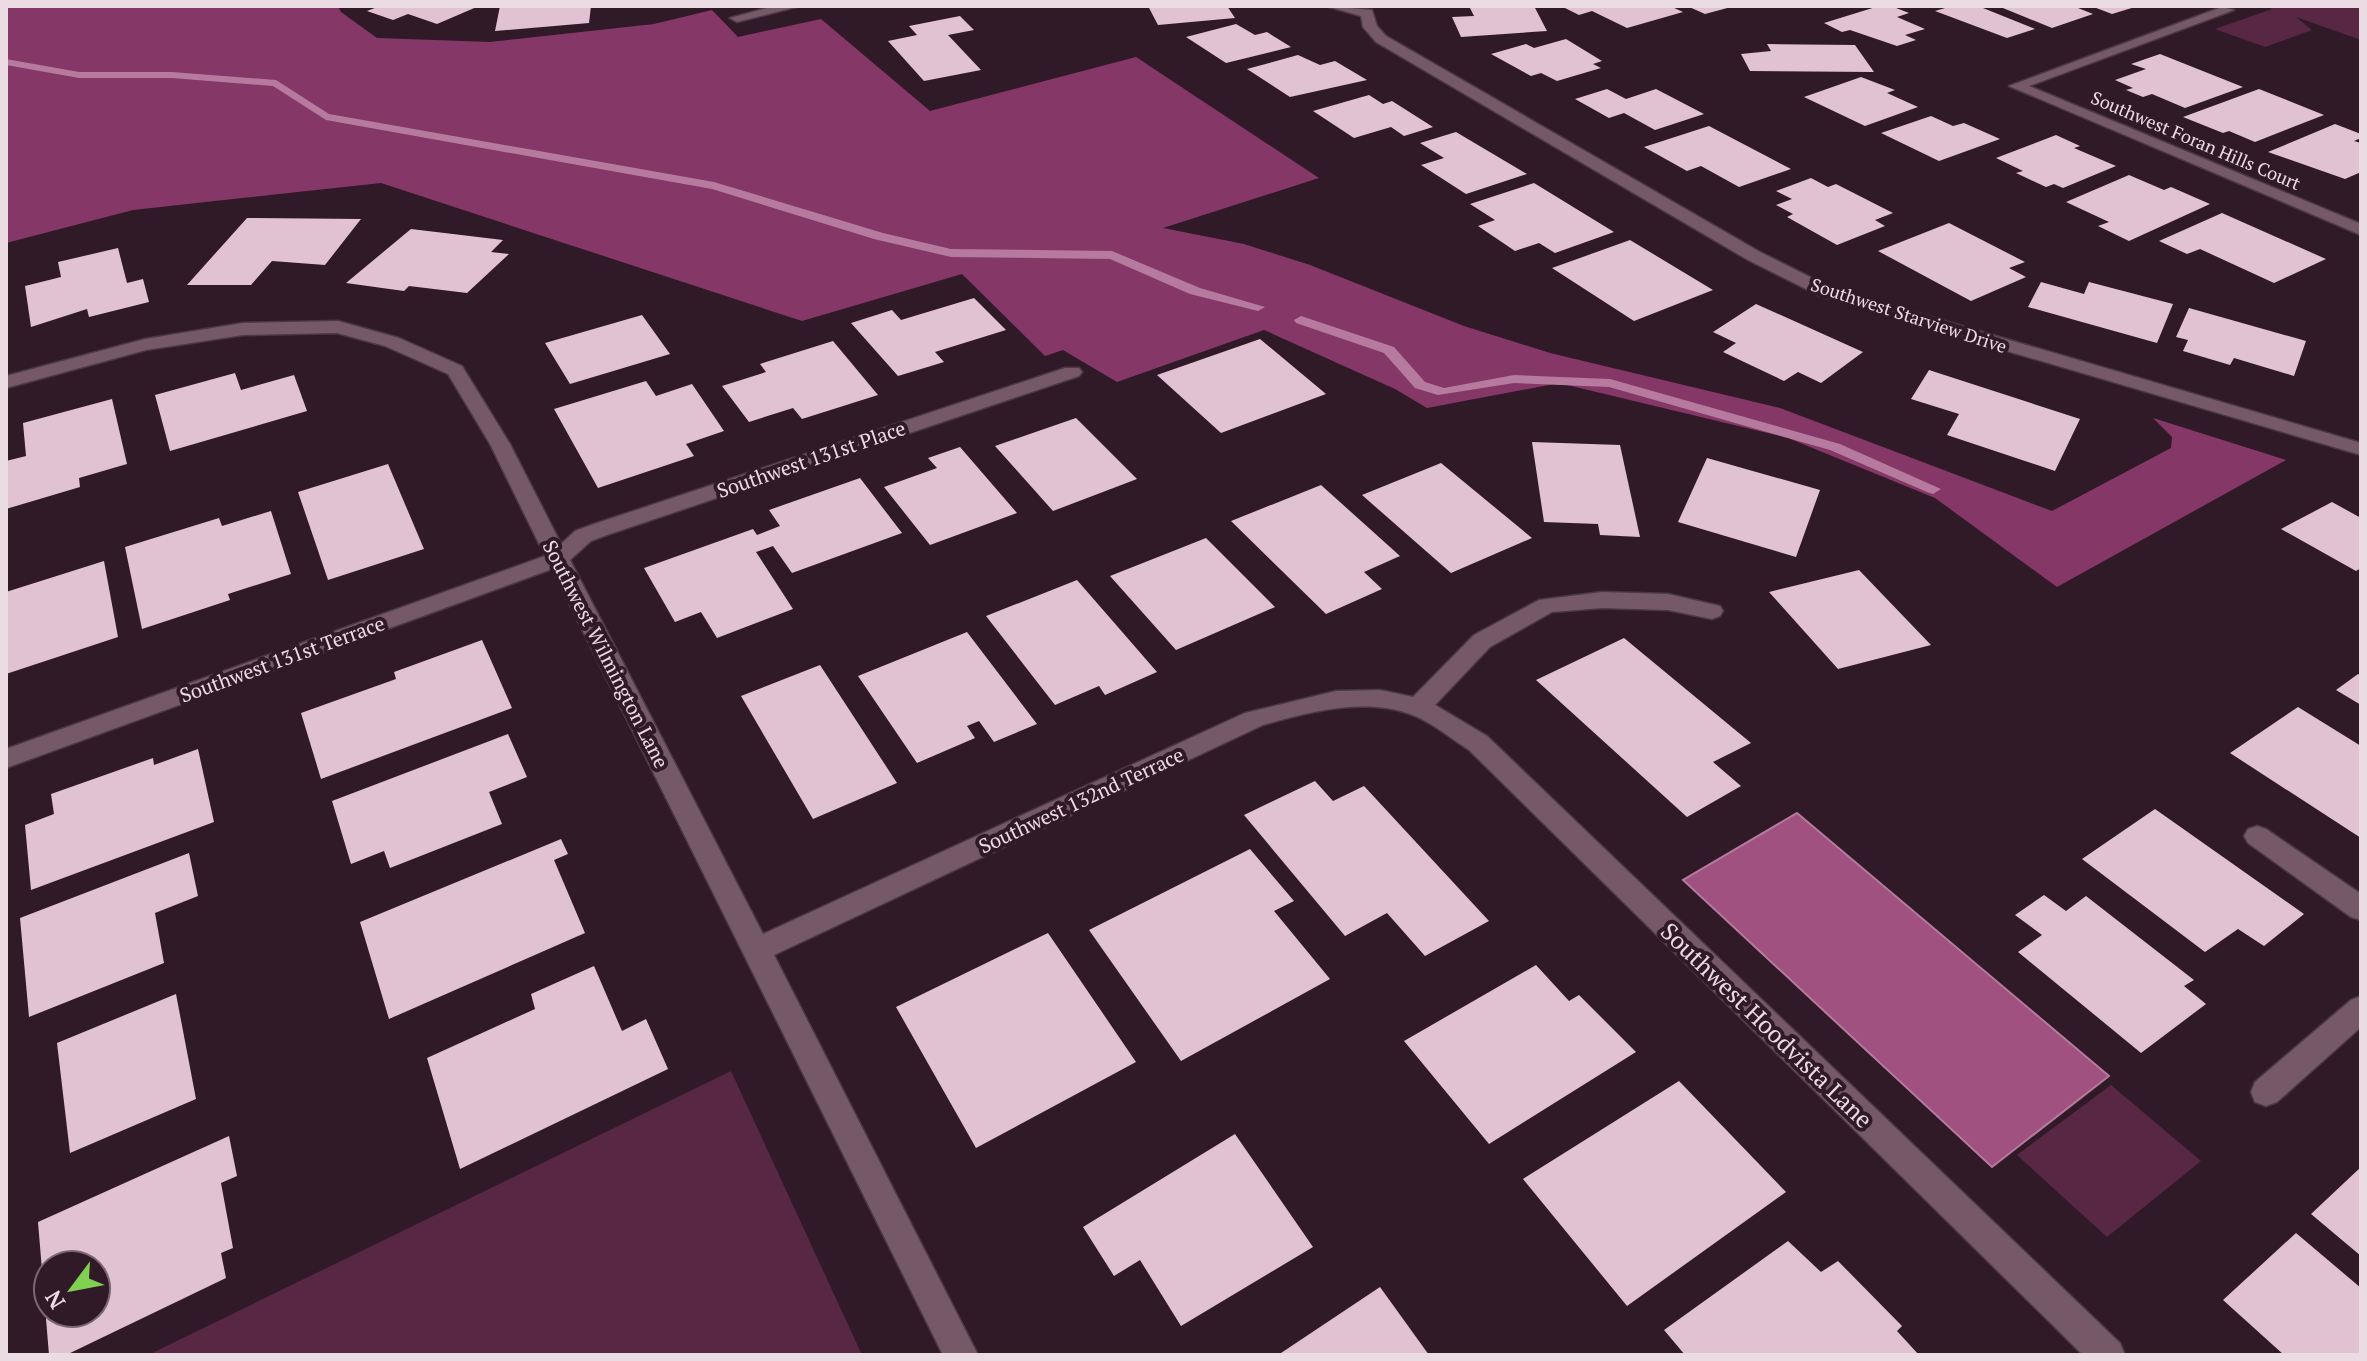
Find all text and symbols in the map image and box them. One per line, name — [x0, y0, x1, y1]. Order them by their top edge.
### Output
street label: Southwest Foran Hills Court — [2088, 85, 2305, 195]
street label: Southwest Starview Drive — [1808, 272, 2010, 358]
street label: Southwest 131st Place — [713, 414, 909, 504]
street label: Southwest Wilmington Lane — [537, 535, 675, 773]
street label: Southwest 131st Terrace — [176, 609, 388, 709]
street label: Southwest 132nd Terrace — [974, 741, 1188, 859]
street label: Southwest Hoodvista Lane — [1654, 915, 1880, 1135]
north arrow — [32, 1249, 112, 1329]
text: N — [38, 1285, 71, 1315]

